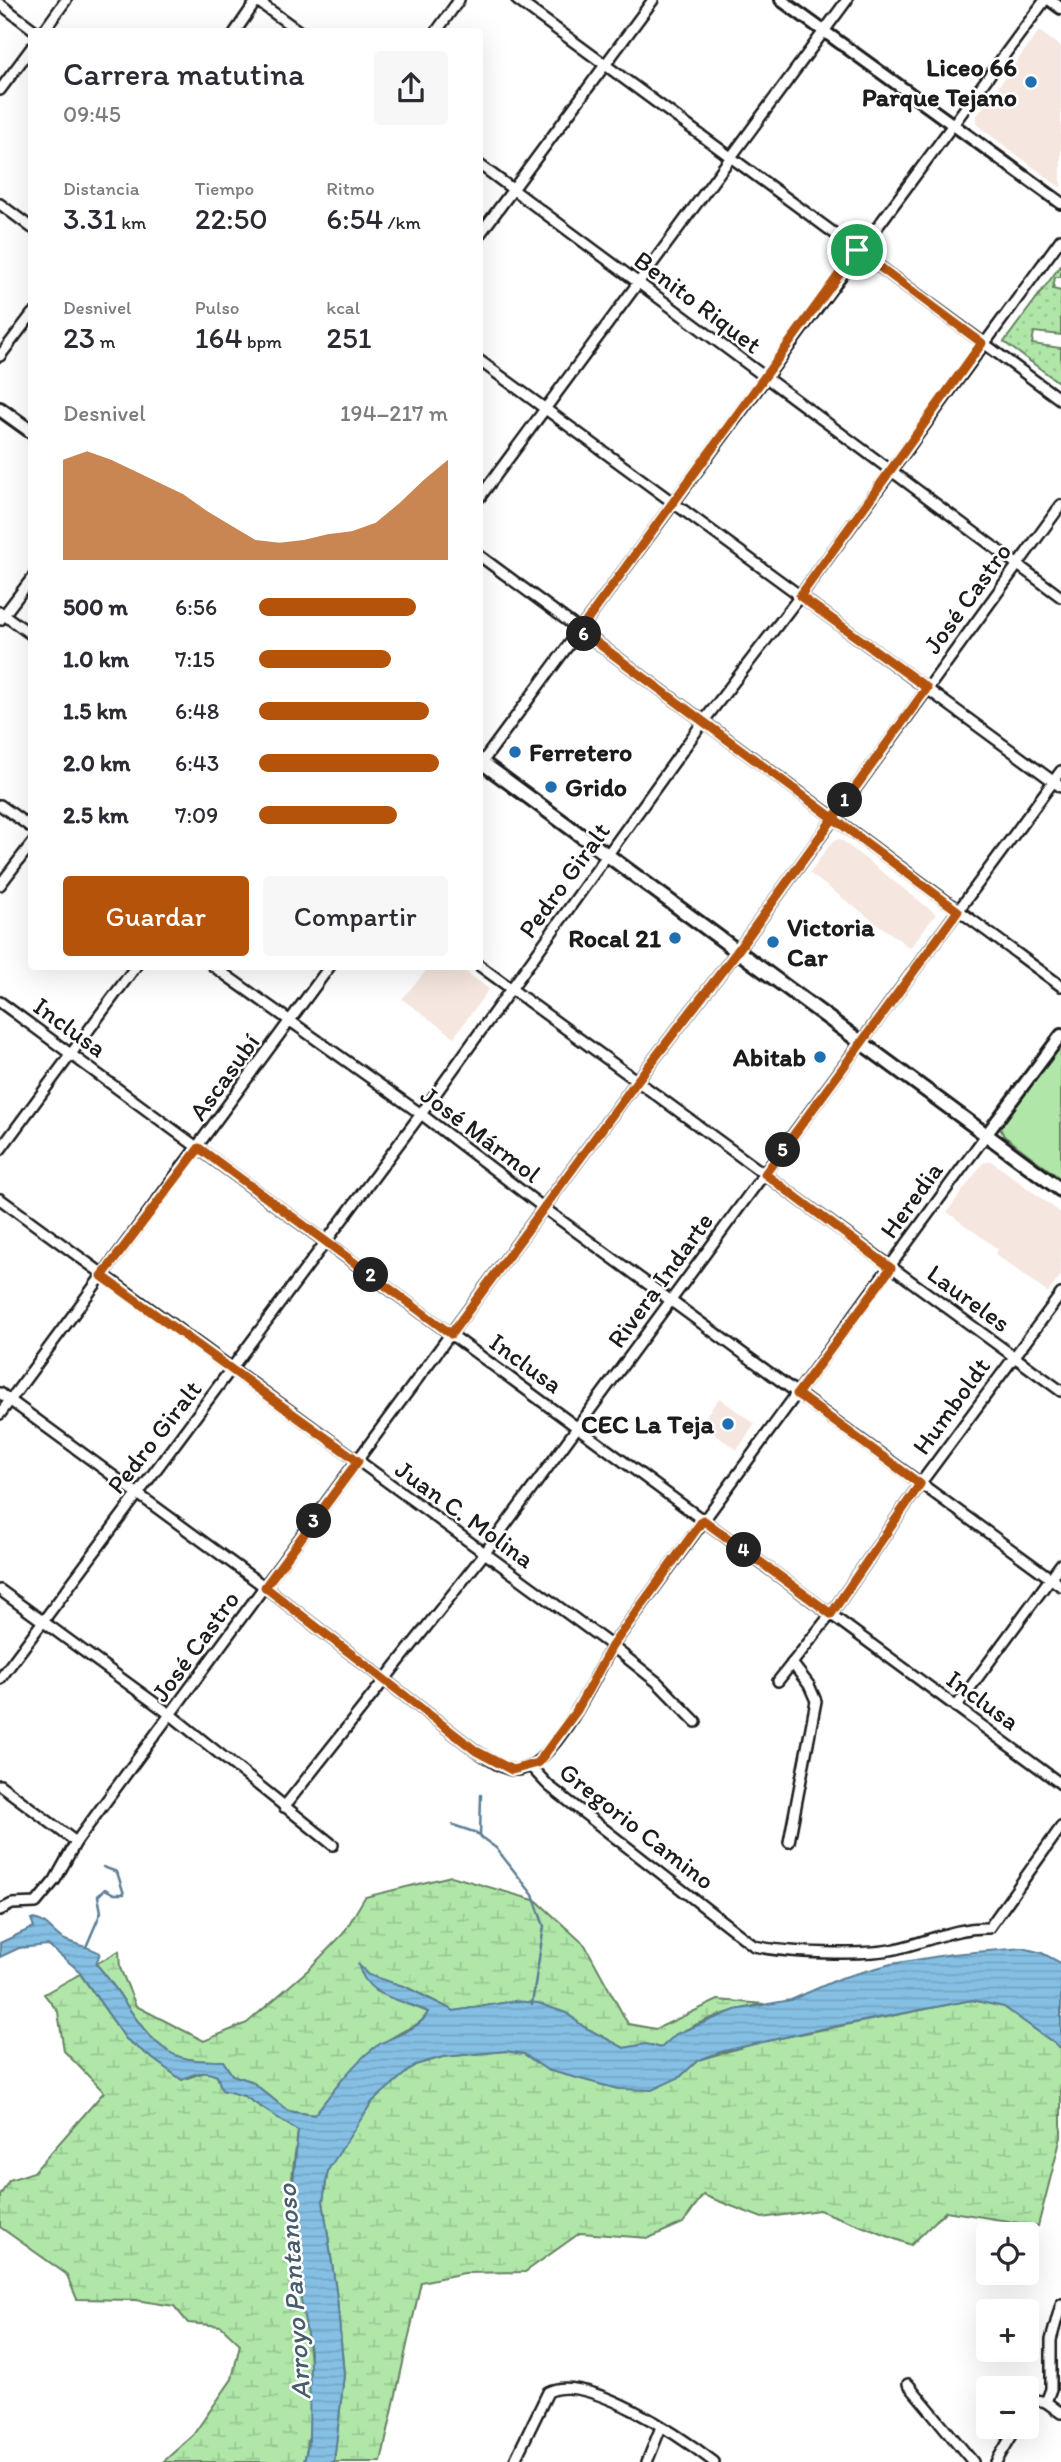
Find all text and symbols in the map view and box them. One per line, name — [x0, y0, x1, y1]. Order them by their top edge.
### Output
button: share — [374, 51, 448, 125]
place label: Liceo 66 Parque Tejano — [862, 51, 1017, 113]
text: Carrera matutina — [63, 55, 305, 93]
marker: Liceo 66 Parque Tejano — [1023, 74, 1039, 90]
text: 09:45 — [63, 100, 121, 128]
text: Distancia — [63, 177, 140, 200]
text: Tiempo — [195, 177, 254, 200]
text: Ritmo — [326, 177, 375, 200]
text: 3.31 — [63, 200, 117, 237]
text: 22:50 — [195, 200, 268, 237]
text: 6:54 — [326, 200, 383, 237]
text: km — [117, 211, 146, 234]
text: /km — [383, 211, 421, 234]
pin — [827, 220, 887, 280]
icon: arrive — [838, 231, 876, 269]
street label: Benito Riquet — [628, 244, 768, 360]
text: Desnivel — [63, 296, 131, 319]
text: Pulso — [195, 296, 240, 319]
text: kcal — [326, 296, 360, 319]
text: 23 — [63, 319, 95, 356]
text: 164 — [195, 319, 242, 356]
text: 251 — [326, 319, 372, 356]
text: m — [95, 330, 115, 353]
text: bpm — [242, 330, 282, 353]
text: Desnivel — [63, 399, 146, 427]
text: 194–217 m — [340, 399, 448, 427]
street label: José Castro — [916, 536, 1018, 660]
text: 500 m — [63, 593, 128, 621]
text: 6:56 — [175, 593, 217, 621]
pin: 6 — [566, 616, 602, 652]
text: 6 — [578, 622, 589, 645]
text: 1.0 km — [63, 645, 129, 673]
text: 7:15 — [175, 645, 215, 673]
text: 1.5 km — [63, 697, 127, 725]
text: 6:48 — [175, 697, 219, 725]
place label: Ferretero — [529, 736, 632, 768]
marker: Ferretero — [507, 744, 523, 760]
text: 2.0 km — [63, 749, 131, 777]
text: 6:43 — [175, 749, 219, 777]
place label: Grido — [565, 771, 627, 803]
marker: Grido — [543, 779, 559, 795]
pin: 1 — [828, 782, 862, 818]
text: 1 — [840, 788, 849, 811]
text: 2.5 km — [63, 801, 128, 829]
text: 7:09 — [175, 801, 218, 829]
street label: Pedro Giralt — [511, 816, 617, 944]
button: Guardar — [63, 876, 249, 956]
button: Compartir — [263, 876, 448, 956]
place label: Victoria Car — [787, 911, 875, 973]
place label: Rocal 21 — [568, 922, 661, 954]
marker: Rocal 21 — [667, 930, 683, 946]
marker: Victoria Car — [765, 934, 781, 950]
street label: Inclusa — [27, 990, 113, 1064]
street label: Ascasubí — [182, 1027, 266, 1127]
place label: Abitab — [732, 1041, 806, 1073]
marker: Abitab — [812, 1049, 828, 1065]
street label: José Mármol — [415, 1078, 547, 1190]
pin: 5 — [766, 1132, 800, 1168]
text: 5 — [778, 1138, 787, 1161]
street label: Heredia — [872, 1155, 950, 1245]
street label: Rivera Indarte — [600, 1206, 720, 1354]
street label: Laureles — [921, 1257, 1017, 1339]
pin: 2 — [354, 1258, 388, 1292]
text: 2 — [366, 1263, 376, 1286]
street label: Inclusa — [483, 1326, 569, 1400]
street label: Humboldt — [905, 1351, 997, 1461]
street label: Pedro Giralt — [100, 1374, 208, 1500]
place label: CEC La Teja — [581, 1408, 714, 1440]
marker: CEC La Teja — [720, 1416, 736, 1432]
street label: Juan C. Molina — [389, 1453, 541, 1575]
pin: 3 — [296, 1504, 332, 1538]
text: 3 — [308, 1509, 319, 1532]
pin: 4 — [726, 1532, 762, 1568]
text: 4 — [738, 1538, 749, 1561]
street label: José Castro — [144, 1584, 246, 1708]
street label: Inclusa — [940, 1663, 1026, 1737]
street label: Gregorio Camino — [553, 1755, 721, 1897]
water label: Arroyo Pantanoso — [268, 2182, 317, 2401]
map controls — [976, 2222, 1039, 2439]
button: locate — [976, 2222, 1039, 2285]
button: + — [976, 2299, 1039, 2362]
button: − — [976, 2376, 1039, 2439]

